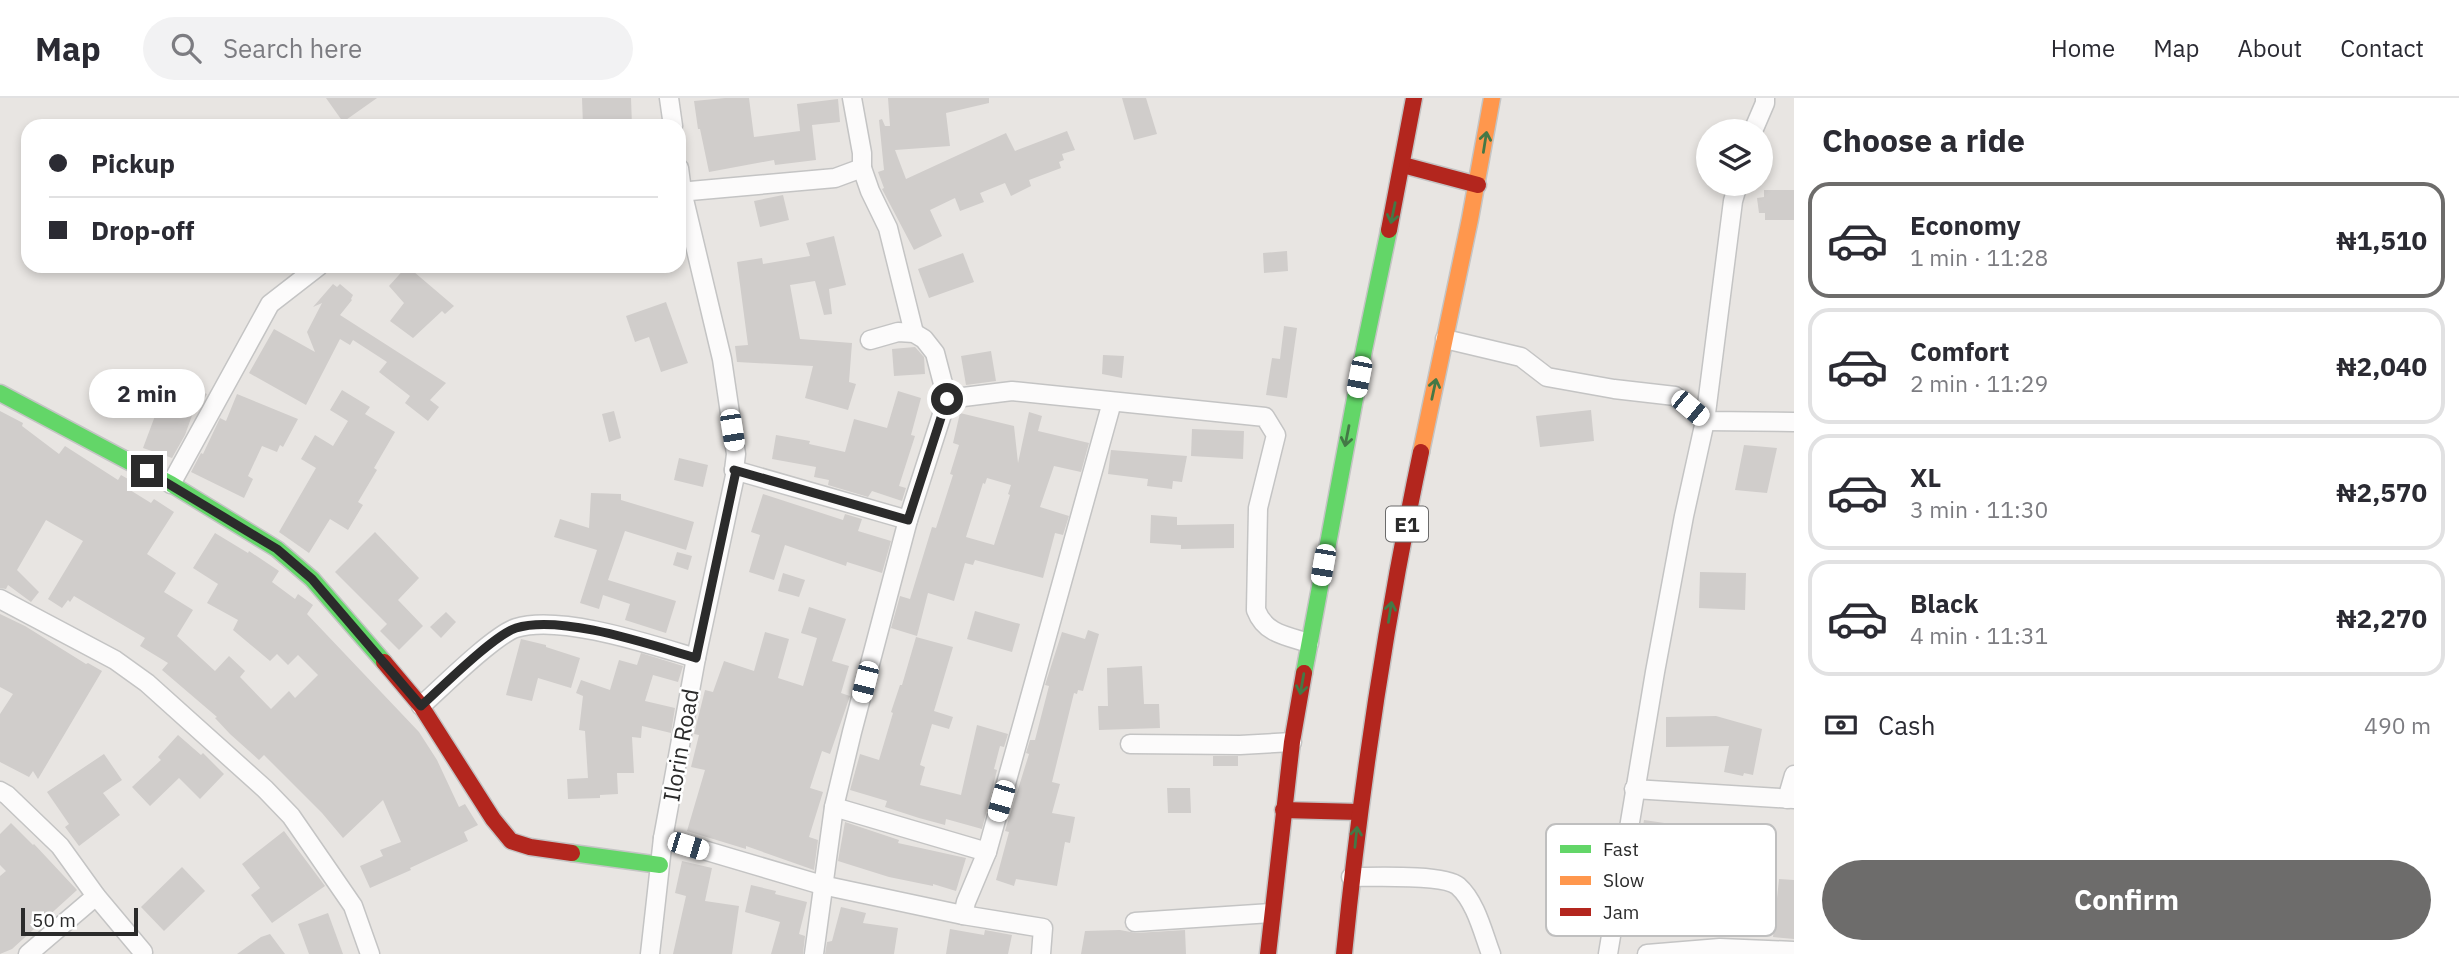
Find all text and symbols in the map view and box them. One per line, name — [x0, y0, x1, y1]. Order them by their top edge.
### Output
search box — [143, 17, 633, 80]
text: Map — [35, 27, 101, 70]
icon: search — [167, 29, 205, 67]
text: Search here — [223, 31, 362, 65]
text: Home — [2051, 32, 2115, 64]
text: Map — [2153, 32, 2199, 64]
text: About — [2237, 32, 2302, 64]
text: Contact — [2340, 32, 2424, 64]
map controls — [1696, 119, 1773, 196]
button: layers — [1696, 119, 1773, 196]
text: Choose a ride — [1822, 119, 2025, 161]
one-way arrow — [1479, 132, 1492, 154]
text: Pickup — [91, 146, 175, 180]
one-way arrow — [1385, 201, 1399, 224]
text: Economy — [1910, 208, 2021, 242]
icon: car — [1826, 209, 1889, 272]
text: Drop-off — [91, 213, 194, 247]
text: ₦1,510 — [2336, 223, 2427, 257]
text: 1 min · 11:28 — [1910, 242, 2048, 272]
text: Comfort — [1910, 334, 2009, 368]
icon: car — [1826, 335, 1889, 398]
text: ₦2,040 — [2336, 349, 2427, 383]
car — [1345, 354, 1374, 400]
text: 2 min · 11:29 — [1910, 368, 2048, 398]
callout: 2 min — [89, 370, 205, 418]
text: 2 min — [117, 378, 177, 408]
one-way arrow — [1428, 378, 1442, 401]
route start — [931, 383, 963, 415]
car — [1668, 386, 1713, 430]
car — [719, 408, 746, 452]
one-way arrow — [1340, 424, 1354, 447]
route end — [131, 455, 163, 487]
text: XL — [1910, 460, 1941, 494]
icon: car — [1826, 461, 1889, 524]
text: ₦2,570 — [2336, 475, 2427, 509]
text: 3 min · 11:30 — [1910, 494, 2048, 524]
road number: E1 — [1386, 506, 1428, 542]
car — [1310, 542, 1337, 588]
text: Black — [1910, 586, 1978, 620]
icon: car — [1826, 587, 1889, 650]
text: ₦2,270 — [2336, 601, 2427, 635]
one-way arrow — [1384, 602, 1397, 624]
text: 4 min · 11:31 — [1910, 620, 2048, 650]
car — [850, 659, 881, 705]
one-way arrow — [1295, 672, 1308, 695]
street label: Ilorin Road — [655, 686, 705, 804]
icon: cash — [1822, 706, 1860, 744]
text: Cash — [1878, 708, 1935, 742]
text: 490 m — [2364, 710, 2431, 740]
car — [986, 778, 1017, 824]
legend — [1546, 824, 1776, 936]
one-way arrow — [1349, 826, 1362, 849]
car — [665, 830, 712, 862]
text: Fast — [1603, 837, 1639, 861]
button: Confirm — [1822, 860, 2431, 940]
text: Slow — [1603, 868, 1644, 892]
text: Jam — [1603, 900, 1639, 924]
scale bar — [21, 905, 138, 937]
text: 50 m — [32, 908, 76, 932]

